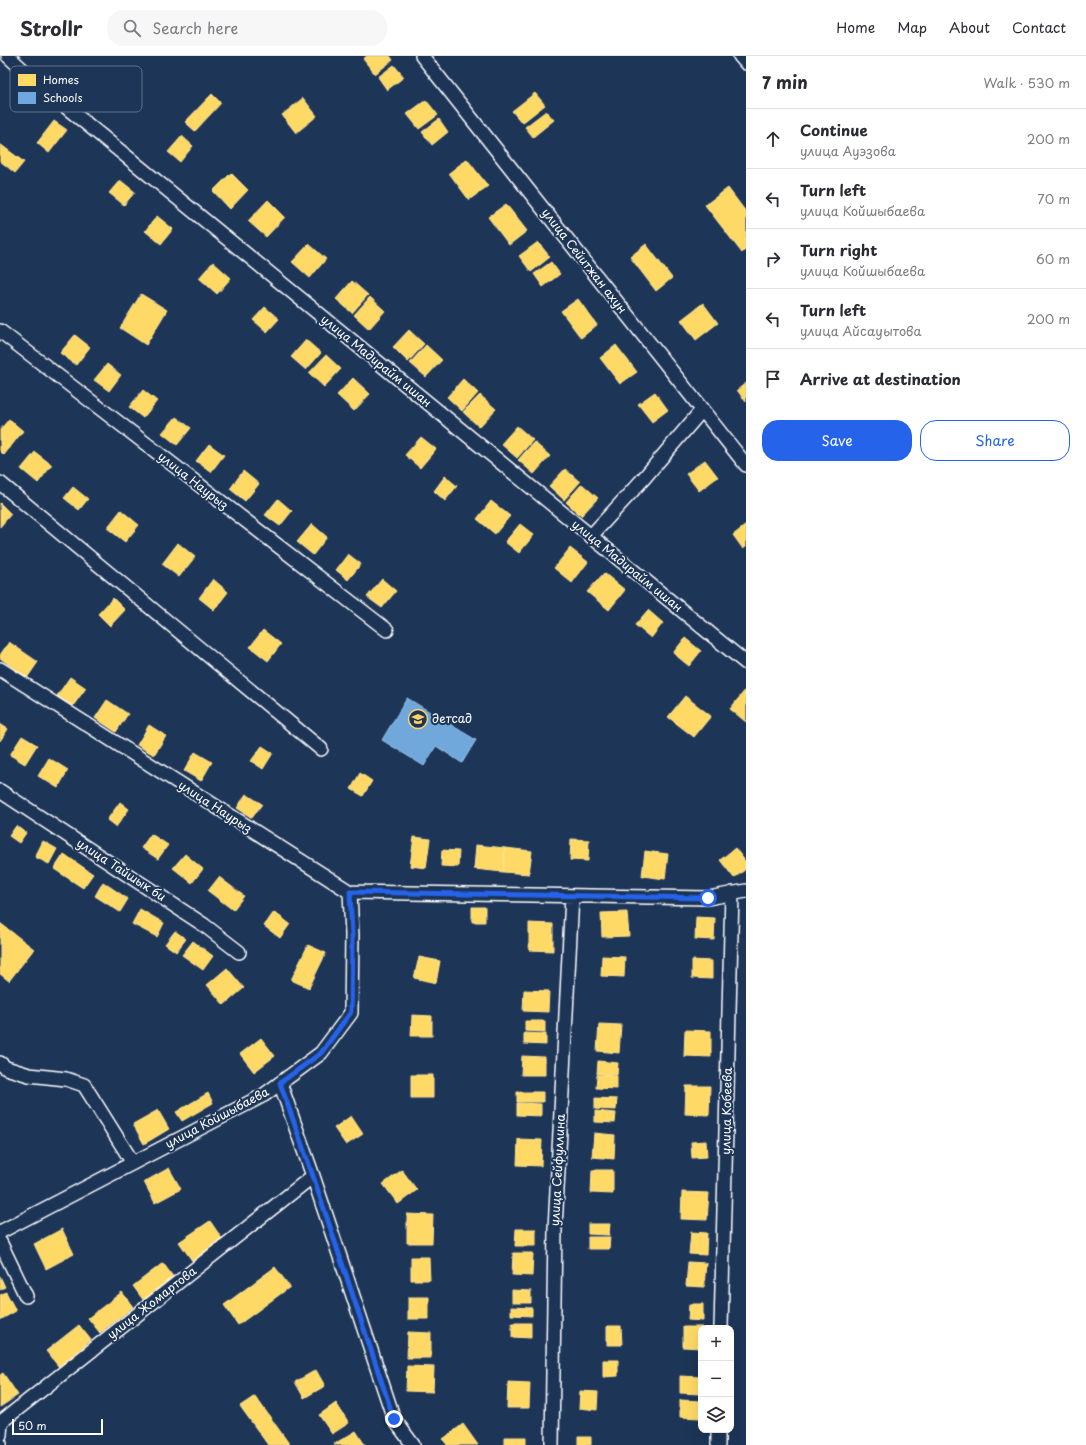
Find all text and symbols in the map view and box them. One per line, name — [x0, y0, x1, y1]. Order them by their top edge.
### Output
search box — [107, 10, 387, 46]
text: Strollr — [20, 14, 83, 42]
text: Search here — [153, 16, 238, 39]
icon: search — [121, 17, 143, 39]
text: Home — [836, 17, 875, 38]
text: Map — [897, 17, 927, 38]
text: About — [949, 17, 990, 38]
text: Contact — [1012, 17, 1066, 38]
legend — [10, 66, 142, 112]
text: 7 min — [762, 69, 808, 95]
text: Homes — [43, 71, 79, 88]
text: Walk · 530 m — [983, 73, 1070, 92]
text: Schools — [43, 89, 83, 106]
text: Continue — [800, 118, 868, 141]
icon: ahead — [762, 128, 784, 150]
text: 200 m — [1027, 129, 1070, 148]
text: улица Ауэзова — [800, 141, 896, 160]
text: Turn left — [800, 178, 866, 201]
icon: left — [762, 188, 784, 210]
text: 70 m — [1037, 189, 1070, 208]
text: улица Койшыбаева — [800, 201, 925, 220]
street label: улица Сейитжан ахун — [538, 204, 632, 317]
text: Turn right — [800, 238, 877, 261]
icon: right — [762, 248, 784, 270]
text: 60 m — [1036, 249, 1070, 268]
text: улица Койшыбаева — [800, 261, 925, 280]
text: Turn left — [800, 298, 866, 321]
icon: left — [762, 308, 784, 330]
text: 200 m — [1027, 309, 1070, 328]
street label: улица Мадирайм ишан — [317, 310, 436, 411]
text: улица Айсауытова — [800, 321, 922, 340]
text: Arrive at destination — [800, 367, 961, 390]
icon: arrive — [762, 368, 784, 390]
button: Save — [762, 420, 912, 461]
button: Share — [920, 420, 1070, 461]
street label: улица Наурыз — [155, 447, 233, 513]
street label: улица Мадирайм ишан — [568, 515, 687, 616]
school or university icon: детсад — [407, 708, 429, 730]
place label: детсад — [432, 709, 472, 727]
street label: улица Наурыз — [175, 775, 256, 837]
street label: улица Тайшык би — [73, 833, 170, 905]
route start — [699, 889, 717, 907]
street label: улица Кобеева — [716, 1067, 736, 1155]
street label: улица Койшыбаева — [161, 1082, 272, 1152]
street label: улица Сейфуллина — [545, 1113, 569, 1226]
street label: улица Жомартова — [103, 1261, 200, 1343]
map controls — [698, 1325, 734, 1433]
button: + — [698, 1325, 734, 1361]
button: − — [698, 1361, 734, 1397]
button: layers — [698, 1397, 734, 1433]
route end — [385, 1410, 403, 1428]
scale bar — [12, 1417, 103, 1436]
text: 50 m — [18, 1417, 47, 1434]

